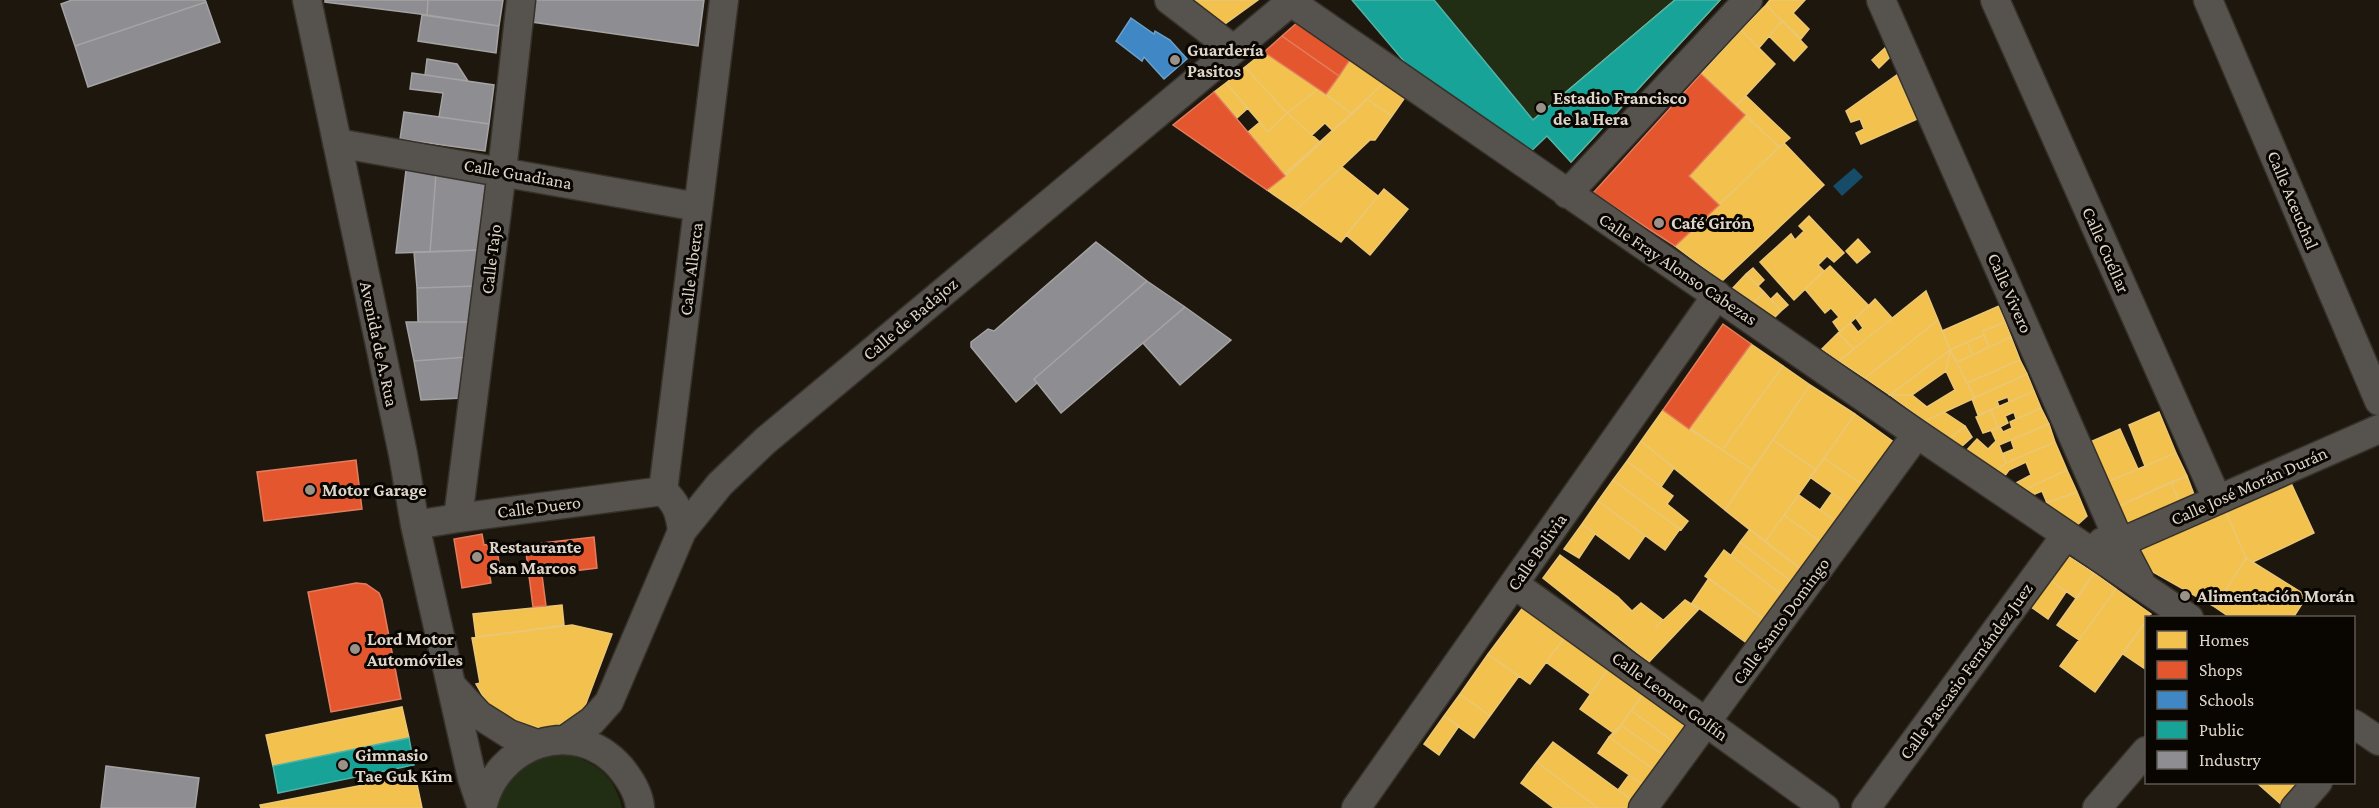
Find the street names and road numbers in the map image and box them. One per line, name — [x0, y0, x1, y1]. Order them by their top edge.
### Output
street label: Calle Aceuchal — [2263, 148, 2323, 252]
street label: Calle Guadiana — [462, 155, 574, 193]
street label: Calle Cuéllar — [2078, 204, 2134, 297]
street label: Calle Fray Alonso Cabezas — [1595, 209, 1761, 329]
street label: Calle Alberca — [675, 221, 707, 317]
street label: Calle Tajo — [477, 223, 506, 295]
street label: Calle Vivero — [1984, 250, 2037, 336]
street label: Calle de Badajoz — [859, 273, 962, 365]
street label: Avenida de A. Rua — [356, 279, 402, 409]
street label: Calle José Morán Durán — [2168, 442, 2331, 530]
street label: Calle Duero — [496, 492, 582, 522]
street label: Calle Bolivia — [1503, 510, 1571, 594]
street label: Calle Santo Domingo — [1728, 554, 1834, 688]
street label: Calle Pascasio Fernández Juez — [1895, 579, 2037, 763]
street label: Calle Leonor Golfín — [1608, 647, 1732, 745]

